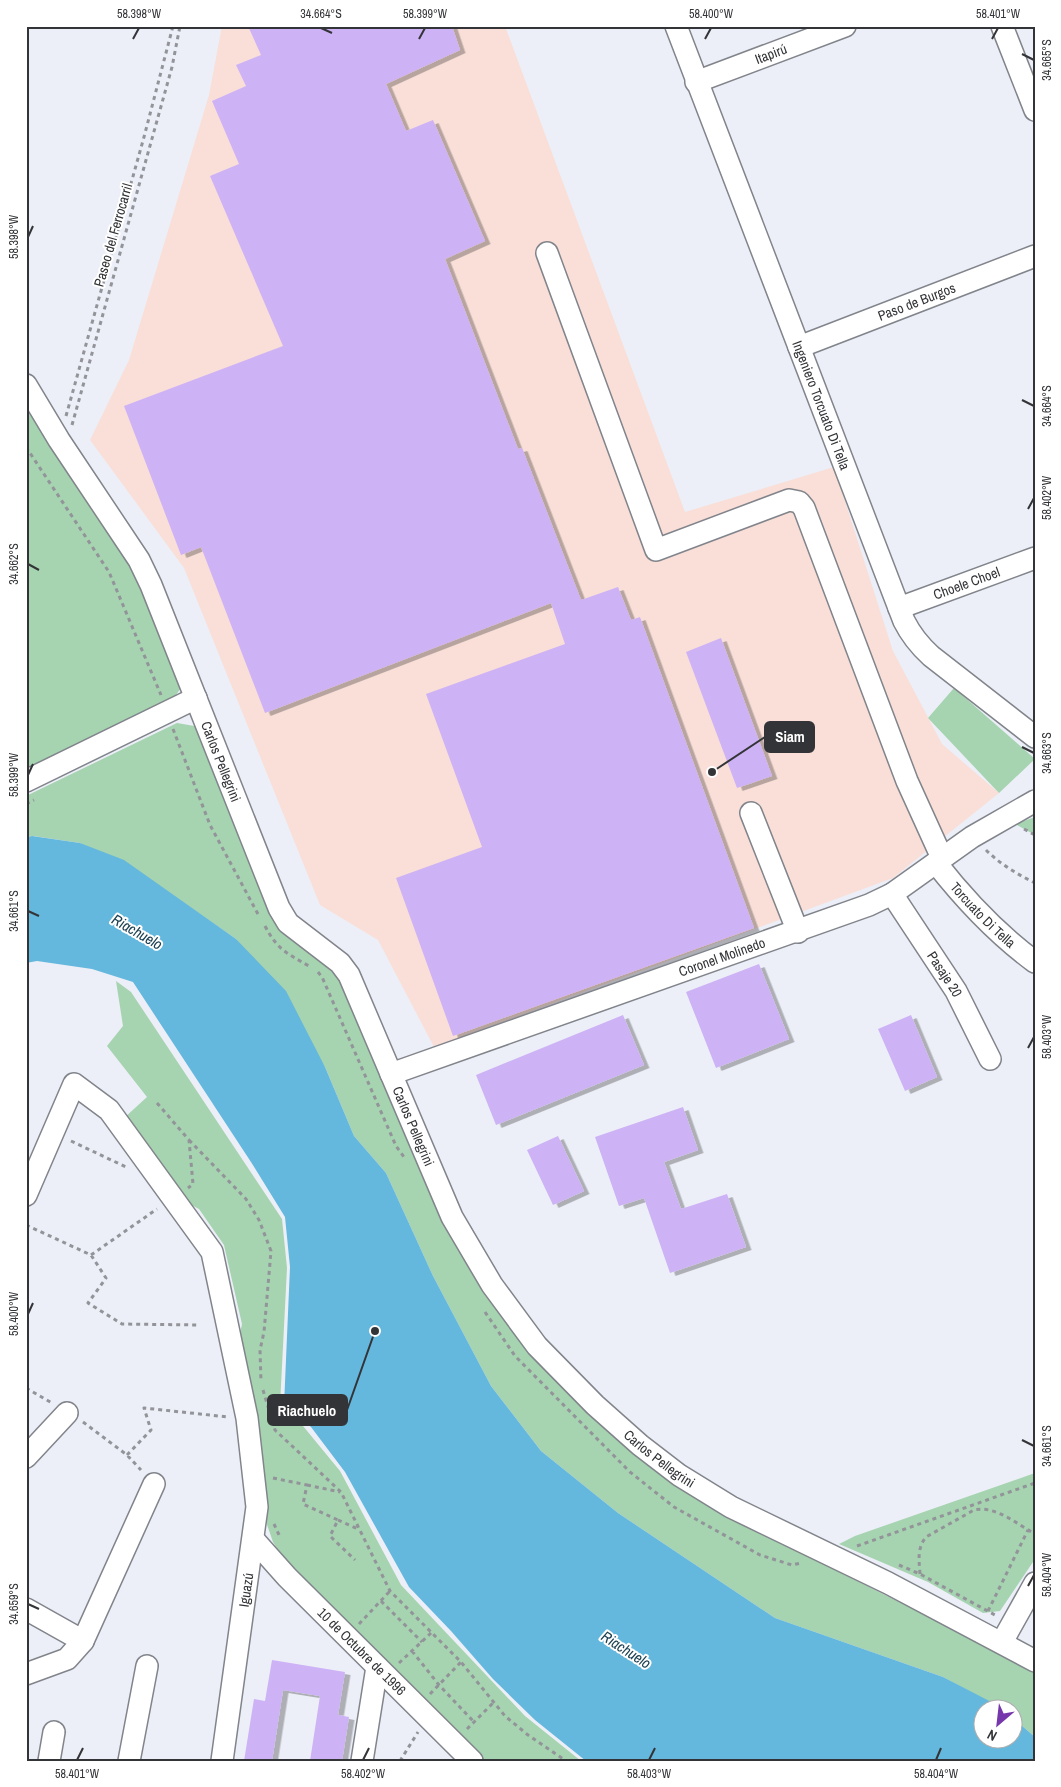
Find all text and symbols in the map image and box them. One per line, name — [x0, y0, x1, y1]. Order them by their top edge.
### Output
text: 58.398°W — [117, 6, 162, 22]
text: 34.664°S — [300, 6, 342, 22]
text: 58.399°W — [403, 6, 448, 22]
text: 58.400°W — [689, 6, 734, 22]
text: 58.401°W — [976, 6, 1021, 22]
text: 34.665°S — [1039, 39, 1055, 81]
street label: Itapirú — [752, 40, 789, 68]
street label: Paseo del Ferrocarril — [90, 181, 136, 289]
text: 58.398°W — [6, 214, 22, 259]
street label: Paso de Burgos — [875, 278, 958, 325]
street label: Ingeniero Torcuato Di Tella — [788, 338, 854, 473]
text: 34.664°S — [1039, 385, 1055, 427]
text: 58.402°W — [1039, 475, 1055, 520]
text: 34.662°S — [6, 543, 22, 585]
street label: Choele Choel — [931, 563, 1002, 604]
street label: Carlos Pellegrini — [197, 719, 245, 804]
callout: Siam — [765, 722, 814, 752]
text: Siam — [775, 726, 805, 747]
text: 34.663°S — [1039, 732, 1055, 774]
text: 58.399°W — [6, 752, 22, 797]
street label: Torcuato Di Tella — [946, 878, 1020, 952]
text: 34.661°S — [6, 890, 22, 932]
water label: Riachuelo — [108, 909, 167, 955]
street label: Coronel Molinedo — [676, 933, 768, 981]
street label: Pasaje 20 — [923, 948, 966, 1000]
text: 58.403°W — [1039, 1014, 1055, 1059]
street label: Carlos Pellegrini — [388, 1084, 438, 1169]
text: 58.400°W — [6, 1291, 22, 1336]
callout: Riachuelo — [268, 1395, 347, 1425]
text: Riachuelo — [278, 1400, 336, 1421]
text: 34.661°S — [1039, 1425, 1055, 1467]
street label: Carlos Pellegrini — [620, 1426, 698, 1492]
text: 58.404°W — [1039, 1552, 1055, 1597]
street label: Iguazú — [235, 1572, 257, 1608]
text: 34.659°S — [6, 1583, 22, 1625]
street label: 10 de Octubre de 1996 — [314, 1603, 410, 1699]
water label: Riachuelo — [597, 1626, 655, 1674]
north arrow — [974, 1700, 1024, 1750]
text: N — [984, 1726, 1000, 1745]
text: 58.401°W — [55, 1766, 100, 1782]
text: 58.402°W — [341, 1766, 386, 1782]
text: 58.403°W — [627, 1766, 672, 1782]
text: 58.404°W — [914, 1766, 959, 1782]

